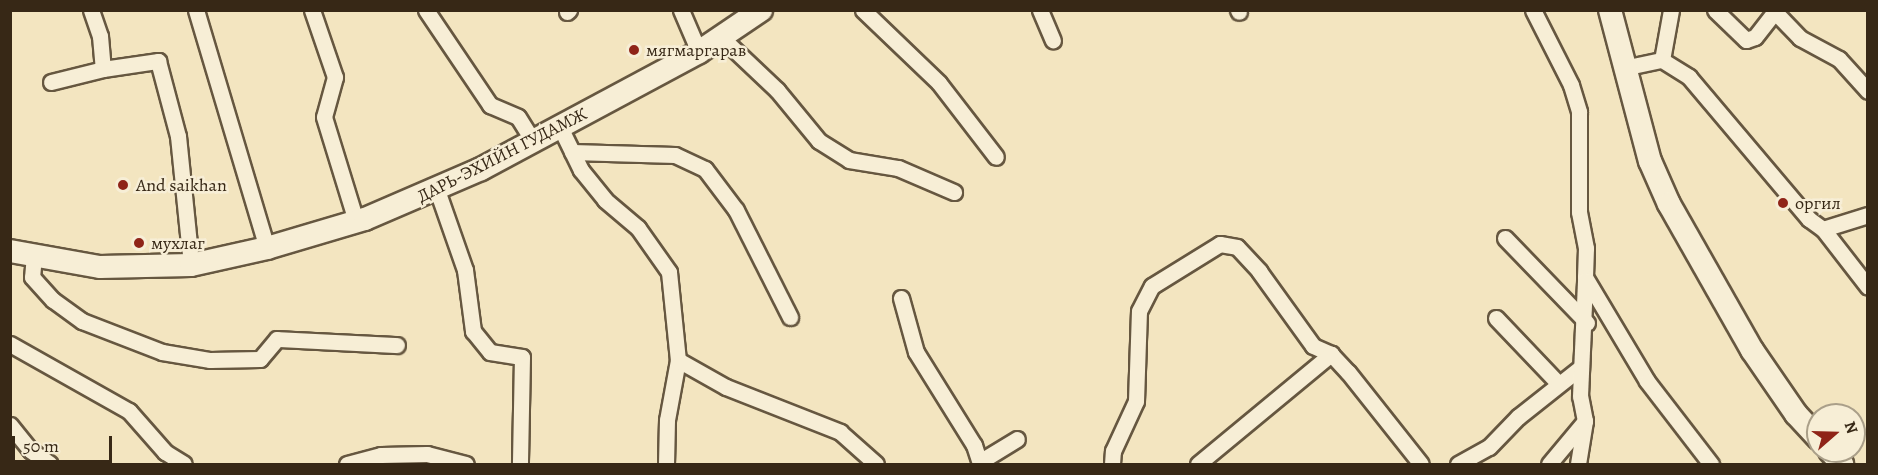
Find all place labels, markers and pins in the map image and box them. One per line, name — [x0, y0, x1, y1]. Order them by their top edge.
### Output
place label: мягмаргарав — [646, 39, 746, 61]
marker: мягмаргарав — [627, 43, 641, 57]
place label: And saikhan — [136, 174, 227, 196]
marker: And saikhan — [114, 176, 132, 194]
place label: оргил — [1795, 192, 1841, 214]
marker: оргил — [1776, 196, 1790, 210]
place label: мухлаг — [151, 232, 205, 254]
marker: мухлаг — [132, 236, 146, 250]

